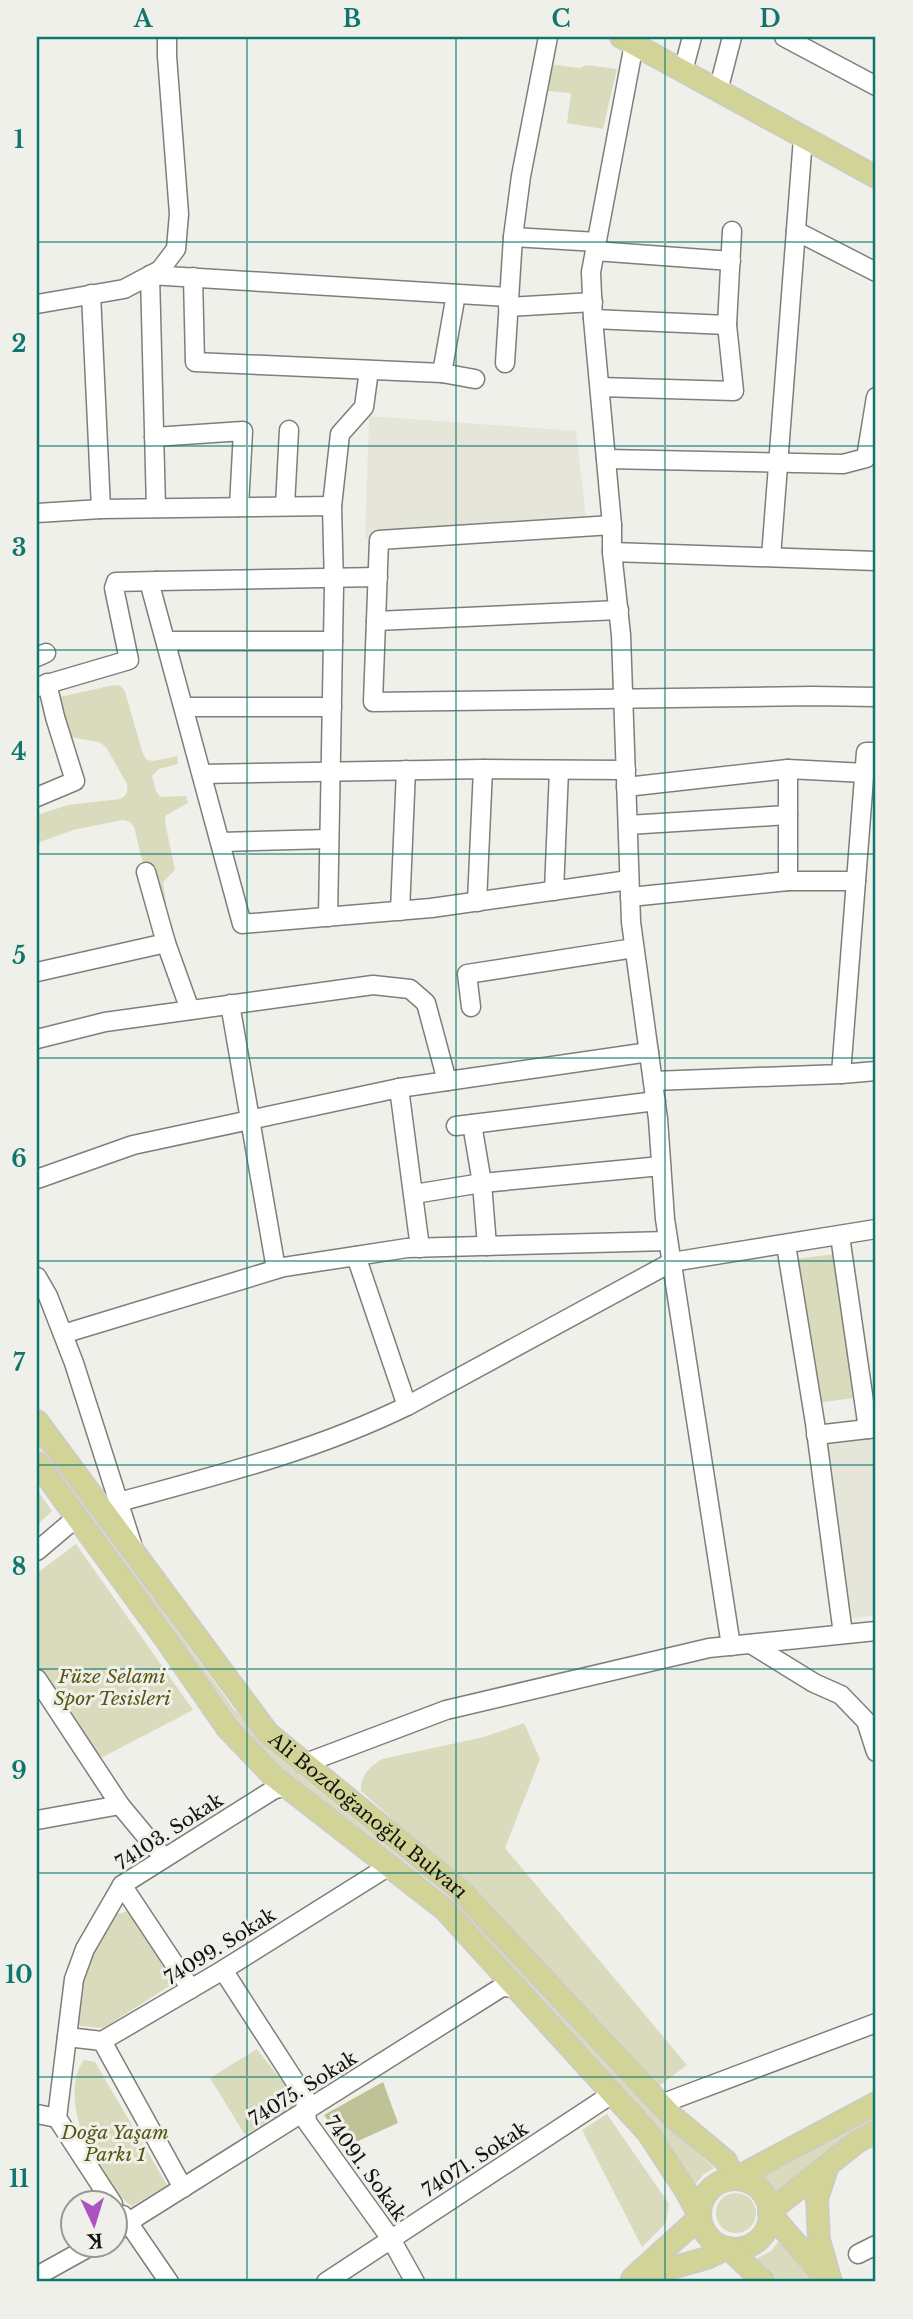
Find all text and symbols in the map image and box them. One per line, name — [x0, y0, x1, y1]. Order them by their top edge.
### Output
text: A — [133, 5, 154, 33]
text: B — [343, 5, 361, 33]
text: C — [552, 5, 570, 33]
text: D — [759, 5, 781, 33]
text: 1 — [14, 126, 24, 154]
text: 2 — [12, 330, 26, 358]
text: 3 — [12, 534, 26, 562]
text: 4 — [11, 738, 27, 766]
text: 5 — [12, 942, 26, 970]
text: 6 — [11, 1145, 27, 1173]
text: 7 — [13, 1349, 26, 1377]
text: 8 — [12, 1553, 26, 1581]
park label: Füze Selami Spor Tesisleri — [53, 1665, 171, 1710]
street label: Ali Bozdoğanoğlu Bulvarı — [264, 1727, 473, 1903]
text: 9 — [11, 1757, 27, 1785]
street label: 74103. Sokak — [111, 1788, 227, 1875]
street label: 74099. Sokak — [160, 1903, 280, 1990]
text: 10 — [5, 1961, 33, 1989]
street label: 74075. Sokak — [245, 2046, 362, 2131]
street label: 74091. Sokak — [320, 2112, 411, 2225]
street label: 74071. Sokak — [418, 2117, 533, 2202]
park label: Doğa Yaşam Parkı 1 — [60, 2121, 169, 2166]
text: 11 — [9, 2165, 29, 2193]
north arrow — [60, 2190, 130, 2260]
text: K — [85, 2228, 104, 2253]

